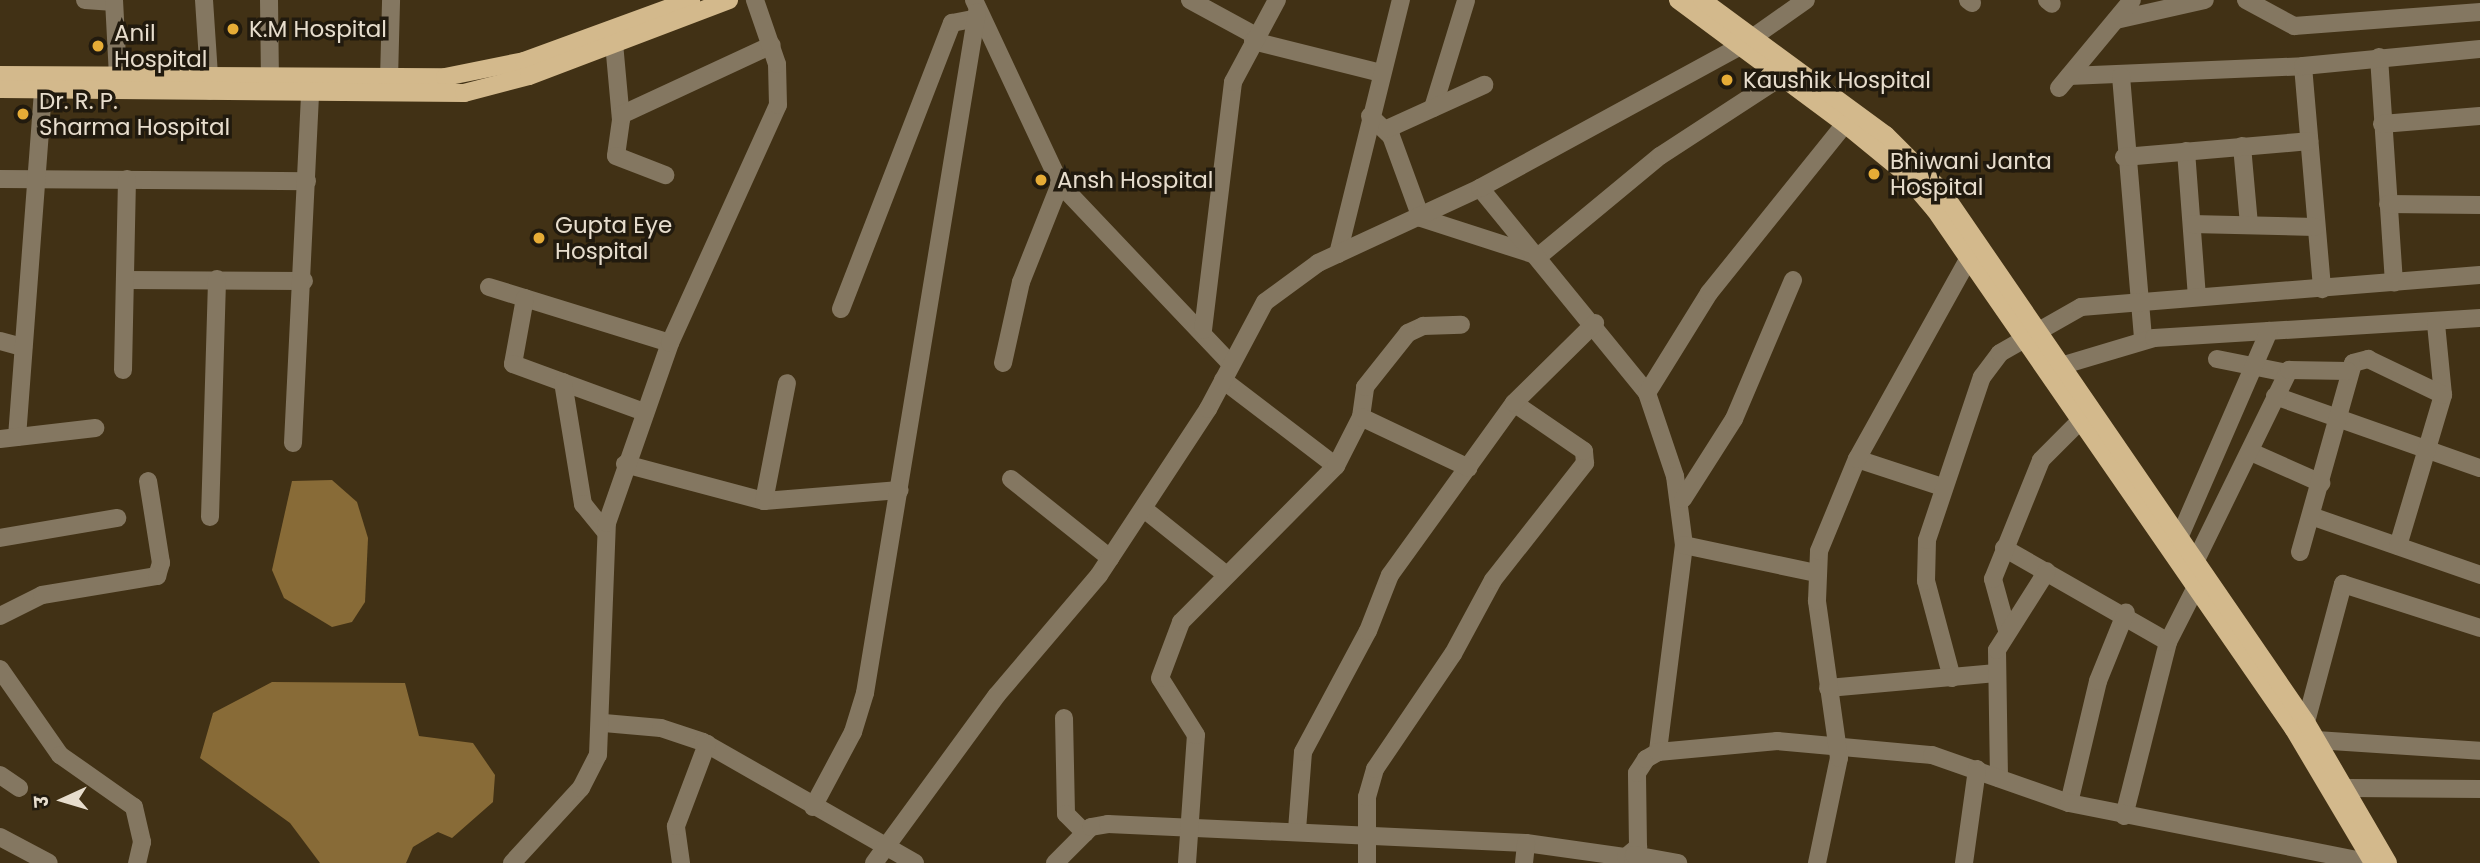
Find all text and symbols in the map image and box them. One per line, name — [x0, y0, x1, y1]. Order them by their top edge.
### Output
place label: K.M Hospital — [249, 15, 387, 43]
place label: Anil Hospital — [114, 19, 207, 73]
marker: K.M Hospital — [223, 19, 243, 39]
marker: Anil Hospital — [88, 36, 108, 56]
place label: Kaushik Hospital — [1743, 66, 1931, 94]
marker: Kaushik Hospital — [1717, 70, 1737, 90]
place label: Dr. R. P. Sharma Hospital — [39, 87, 230, 141]
marker: Dr. R. P. Sharma Hospital — [13, 104, 33, 124]
place label: Bhiwani Janta Hospital — [1890, 147, 2052, 201]
marker: Bhiwani Janta Hospital — [1864, 164, 1884, 184]
place label: Ansh Hospital — [1057, 166, 1214, 194]
marker: Ansh Hospital — [1031, 170, 1051, 190]
place label: Gupta Eye Hospital — [555, 211, 672, 265]
marker: Gupta Eye Hospital — [529, 228, 549, 248]
north arrow — [28, 765, 98, 835]
text: उ — [28, 795, 55, 808]

